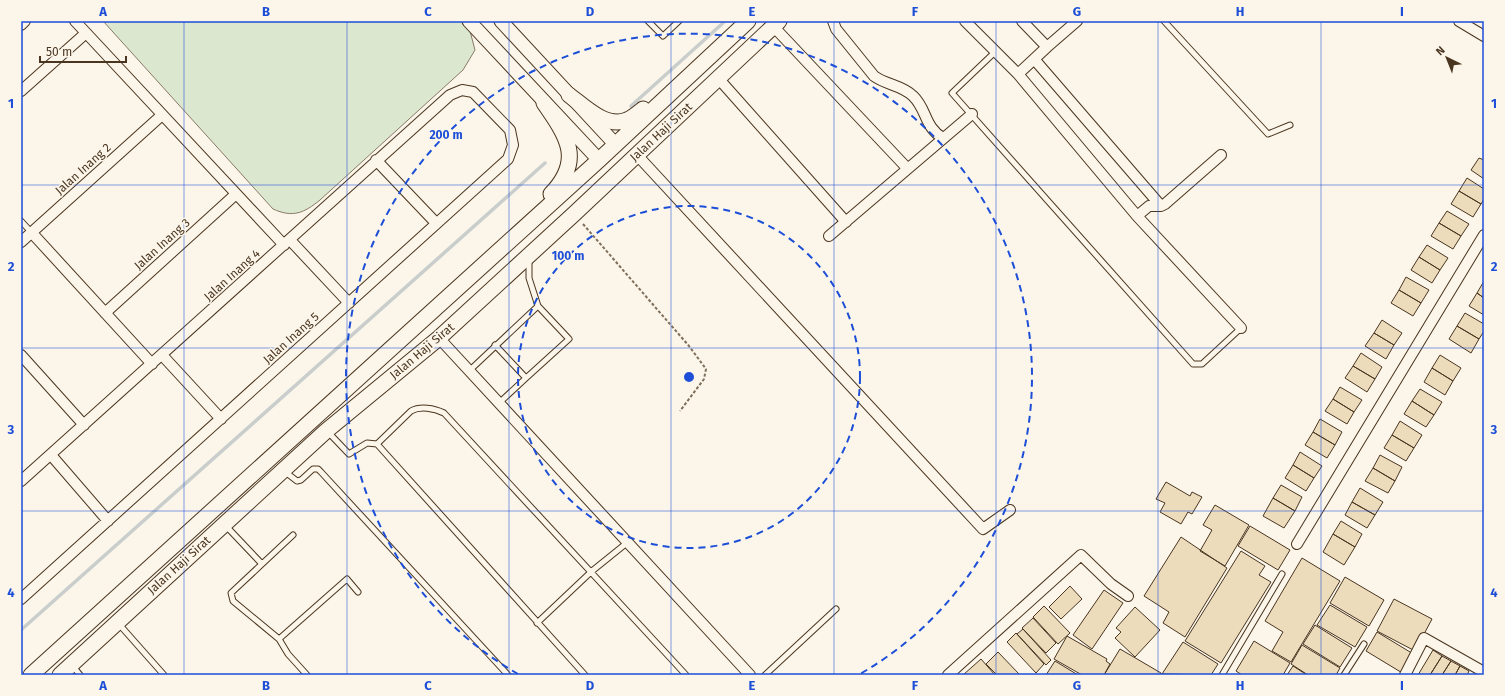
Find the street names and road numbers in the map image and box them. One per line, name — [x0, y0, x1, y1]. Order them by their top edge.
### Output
street label: Jalan Haji Sirat — [627, 99, 695, 164]
street label: Jalan Inang 2 — [52, 140, 114, 198]
street label: Jalan Inang 3 — [131, 215, 193, 273]
street label: Jalan Inang 4 — [201, 246, 263, 304]
street label: Jalan Inang 5 — [260, 309, 322, 367]
street label: Jalan Haji Sirat — [387, 320, 458, 382]
street label: Jalan Haji Sirat — [145, 533, 214, 597]

